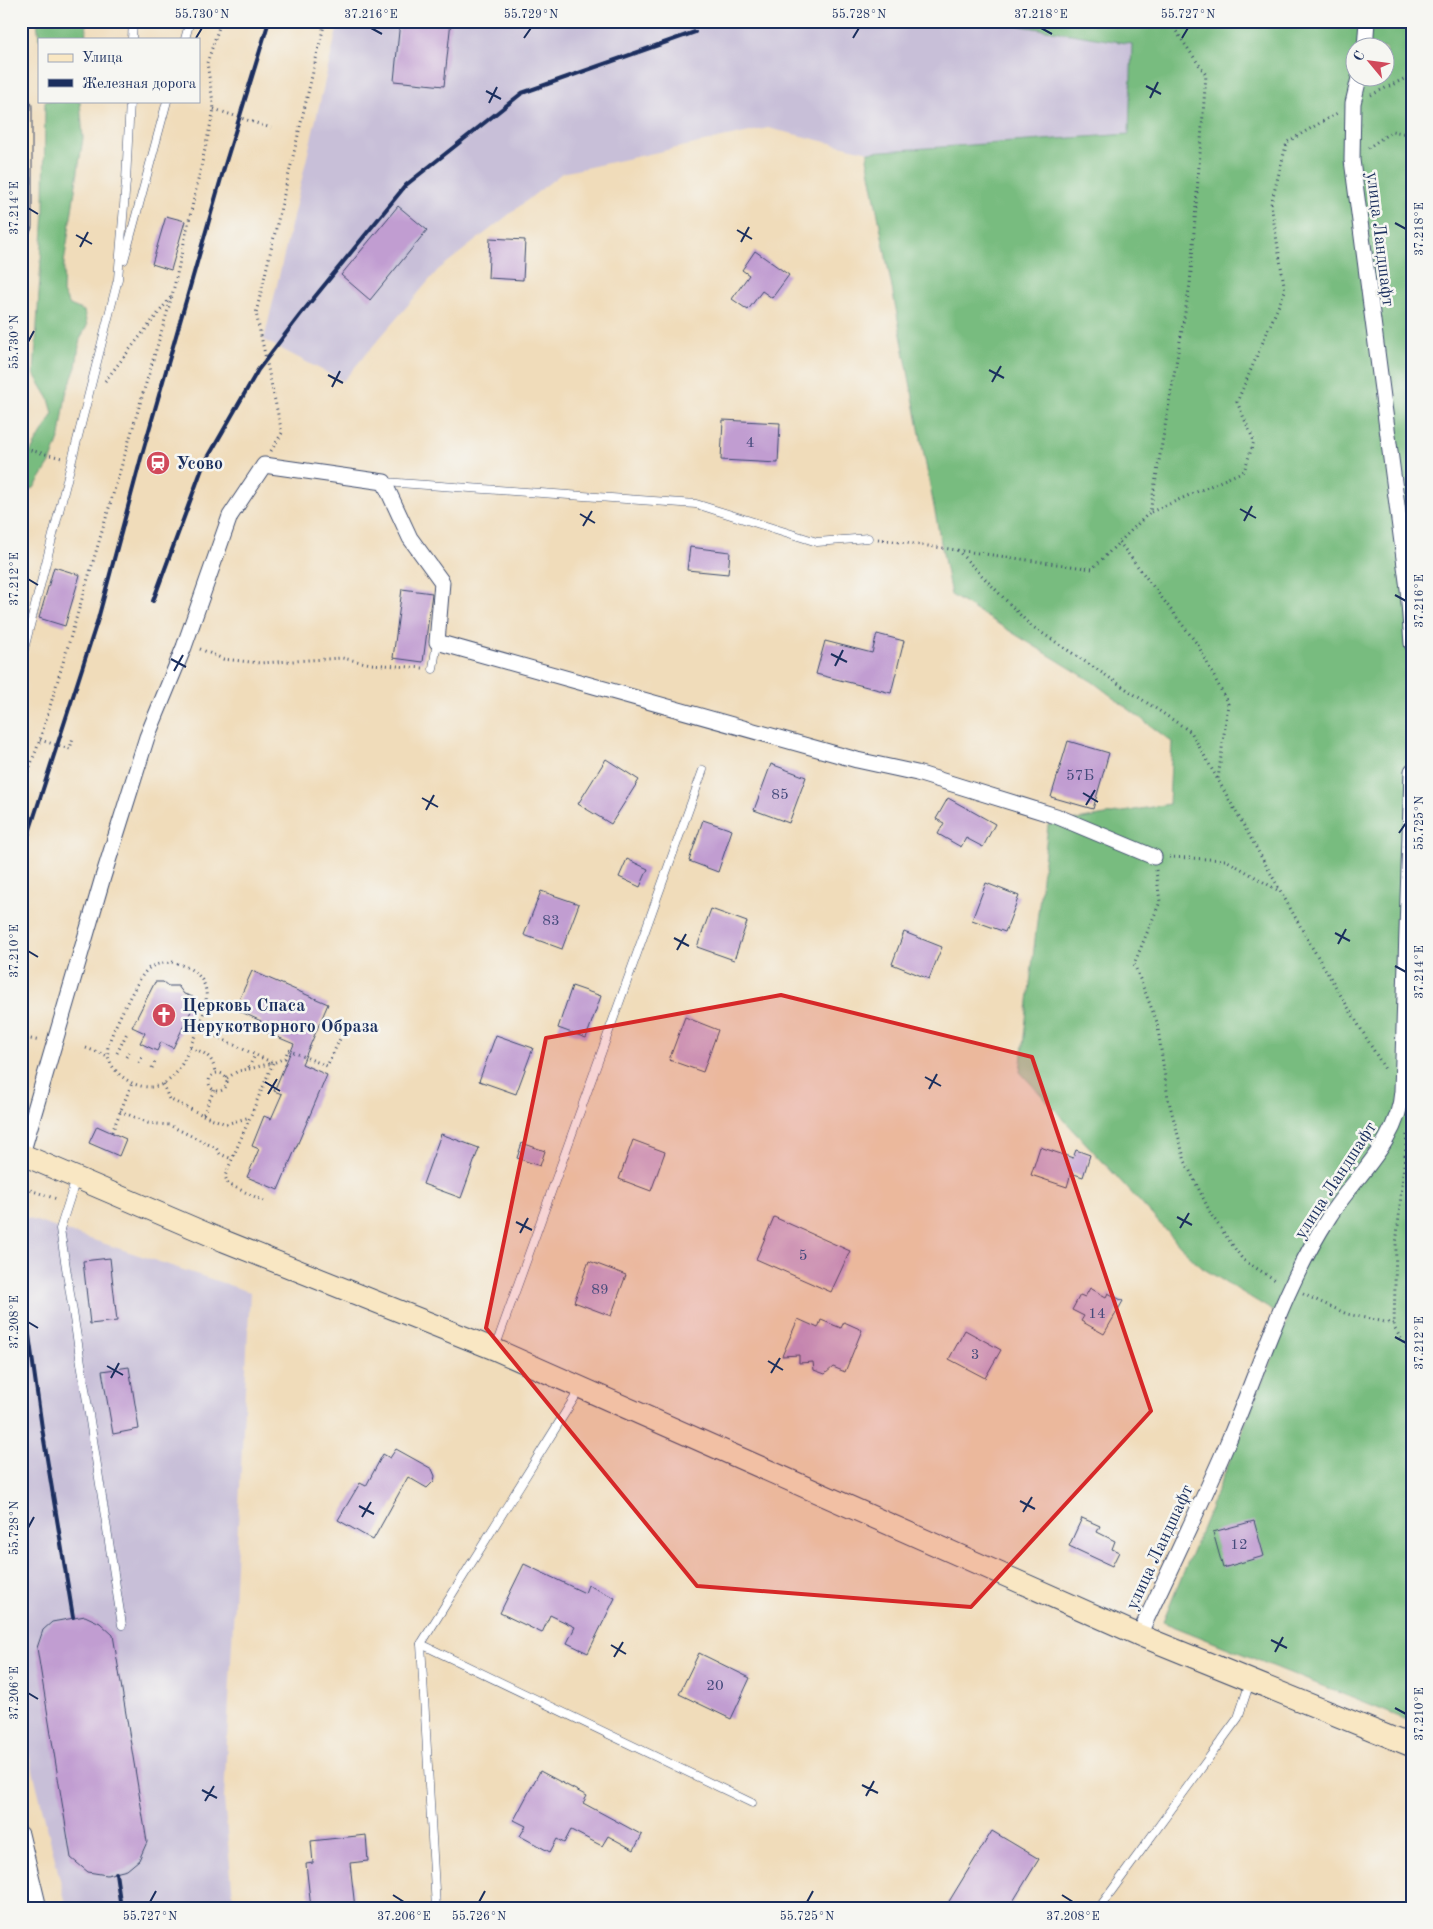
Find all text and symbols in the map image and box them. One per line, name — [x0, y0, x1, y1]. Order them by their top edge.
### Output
text: 55.730°N — [175, 8, 229, 21]
text: 55.729°N — [504, 8, 558, 21]
text: 55.728°N — [832, 8, 886, 21]
text: 55.727°N — [1161, 8, 1215, 21]
text: 37.216°E — [344, 9, 398, 21]
text: 37.218°E — [1014, 9, 1068, 21]
legend — [38, 38, 200, 102]
north arrow — [1346, 38, 1396, 88]
text: С — [1351, 49, 1368, 64]
text: Улица — [82, 51, 123, 66]
text: Железная дорога — [82, 77, 197, 92]
street label: улица Ландшафт — [1362, 171, 1397, 308]
text: 37.214°E — [9, 181, 21, 235]
text: 37.218°E — [1414, 202, 1426, 256]
text: 55.730°N — [8, 315, 21, 369]
house number: 4 — [746, 436, 754, 451]
station icon: Усово — [145, 450, 171, 476]
place label: Усово — [176, 455, 223, 473]
text: 37.212°E — [9, 552, 21, 606]
text: 37.216°E — [1414, 574, 1426, 628]
house number: 57Б — [1066, 769, 1094, 784]
house number: 85 — [771, 788, 789, 803]
text: 55.725°N — [1413, 796, 1426, 850]
house number: 83 — [542, 914, 560, 929]
text: 37.210°E — [9, 924, 21, 978]
text: 37.214°E — [1414, 945, 1426, 999]
place label: Церковь Спаса Нерукотворного Образа — [182, 997, 379, 1036]
church icon: Церковь Спаса Нерукотворного Образа — [151, 1002, 177, 1028]
street label: улица Ландшафт — [1291, 1119, 1381, 1243]
house number: 5 — [799, 1249, 807, 1264]
house number: 89 — [591, 1283, 609, 1298]
text: 37.208°E — [9, 1295, 21, 1349]
house number: 14 — [1088, 1307, 1106, 1322]
text: 37.212°E — [1414, 1316, 1426, 1370]
house number: 3 — [971, 1348, 979, 1363]
street label: улица Ландшафт — [1123, 1482, 1198, 1613]
text: 55.728°N — [8, 1501, 21, 1555]
house number: 12 — [1230, 1538, 1248, 1553]
text: 37.206°E — [9, 1666, 21, 1720]
house number: 20 — [706, 1679, 724, 1694]
text: 37.210°E — [1414, 1687, 1426, 1741]
text: 55.727°N — [123, 1910, 177, 1923]
text: 55.726°N — [452, 1910, 506, 1923]
text: 55.725°N — [780, 1910, 834, 1923]
text: 37.206°E — [377, 1911, 431, 1923]
text: 37.208°E — [1046, 1911, 1100, 1923]

